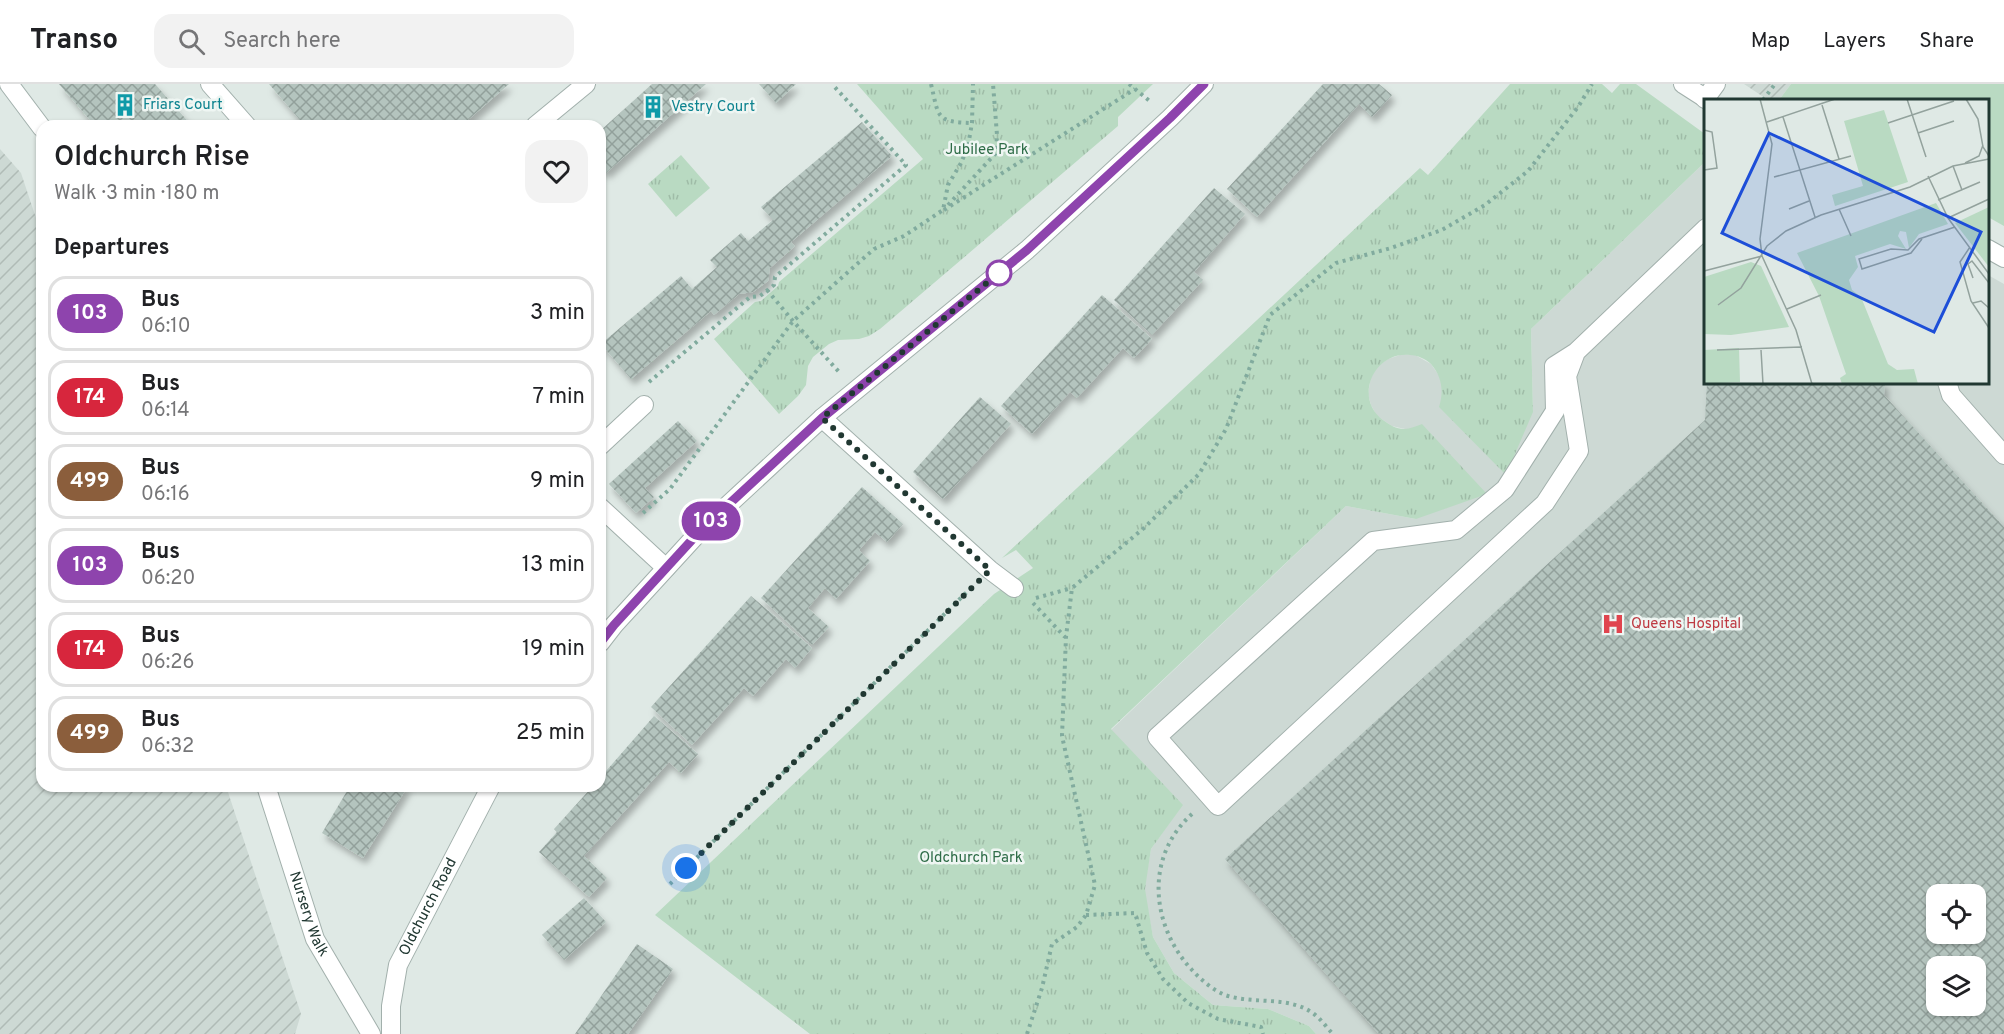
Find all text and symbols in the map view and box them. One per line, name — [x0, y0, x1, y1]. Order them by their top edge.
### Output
search box — [154, 14, 574, 68]
text: Transo — [30, 23, 118, 59]
icon: search — [175, 25, 208, 58]
text: Search here — [223, 28, 341, 55]
text: Map — [1751, 28, 1790, 55]
text: Layers — [1823, 28, 1886, 55]
text: Share — [1919, 28, 1974, 55]
building icon: Friars Court — [112, 92, 138, 118]
building icon: Vestry Court — [640, 94, 666, 120]
place label: Friars Court — [143, 96, 223, 115]
place label: Vestry Court — [671, 98, 755, 117]
inset map — [1704, 99, 1989, 384]
text: Oldchurch Rise — [54, 140, 250, 176]
button: heart — [525, 140, 588, 203]
park label: Jubilee Park — [945, 141, 1029, 160]
text: Walk · 3 min · 180 m — [54, 181, 219, 207]
text: Departures — [54, 235, 170, 262]
unlabelled marker — [986, 260, 1012, 286]
text: Bus — [141, 287, 180, 314]
text: 103 — [73, 300, 107, 327]
text: 3 min — [530, 300, 585, 327]
text: 06:10 — [141, 314, 191, 340]
text: Bus — [141, 371, 180, 398]
text: 174 — [74, 384, 106, 411]
text: 7 min — [533, 384, 585, 411]
text: 06:14 — [141, 398, 190, 424]
text: Bus — [141, 455, 180, 482]
text: 499 — [70, 468, 110, 495]
text: 9 min — [530, 468, 585, 495]
text: 06:16 — [141, 482, 190, 508]
line badge: 103 — [676, 502, 746, 540]
text: 103 — [694, 508, 728, 535]
text: Bus — [141, 539, 180, 566]
text: 103 — [73, 552, 107, 579]
text: 13 min — [522, 552, 585, 579]
text: 06:20 — [141, 566, 195, 592]
hospital icon: Queens Hospital — [1600, 611, 1626, 637]
place label: Queens Hospital — [1631, 615, 1741, 634]
text: Bus — [141, 623, 180, 650]
text: 174 — [74, 636, 106, 663]
text: 19 min — [522, 636, 585, 663]
text: 06:26 — [141, 650, 194, 676]
text: Bus — [141, 707, 180, 734]
text: 499 — [70, 720, 110, 747]
text: 25 min — [516, 720, 585, 747]
text: 06:32 — [141, 734, 194, 760]
park label: Oldchurch Park — [919, 849, 1023, 868]
your location — [671, 853, 701, 883]
street label: Oldchurch Road — [395, 855, 461, 959]
street label: Nursery Walk — [285, 869, 333, 960]
map controls — [1926, 884, 1986, 1016]
button: locate — [1926, 884, 1986, 944]
button: layers — [1926, 956, 1986, 1016]

